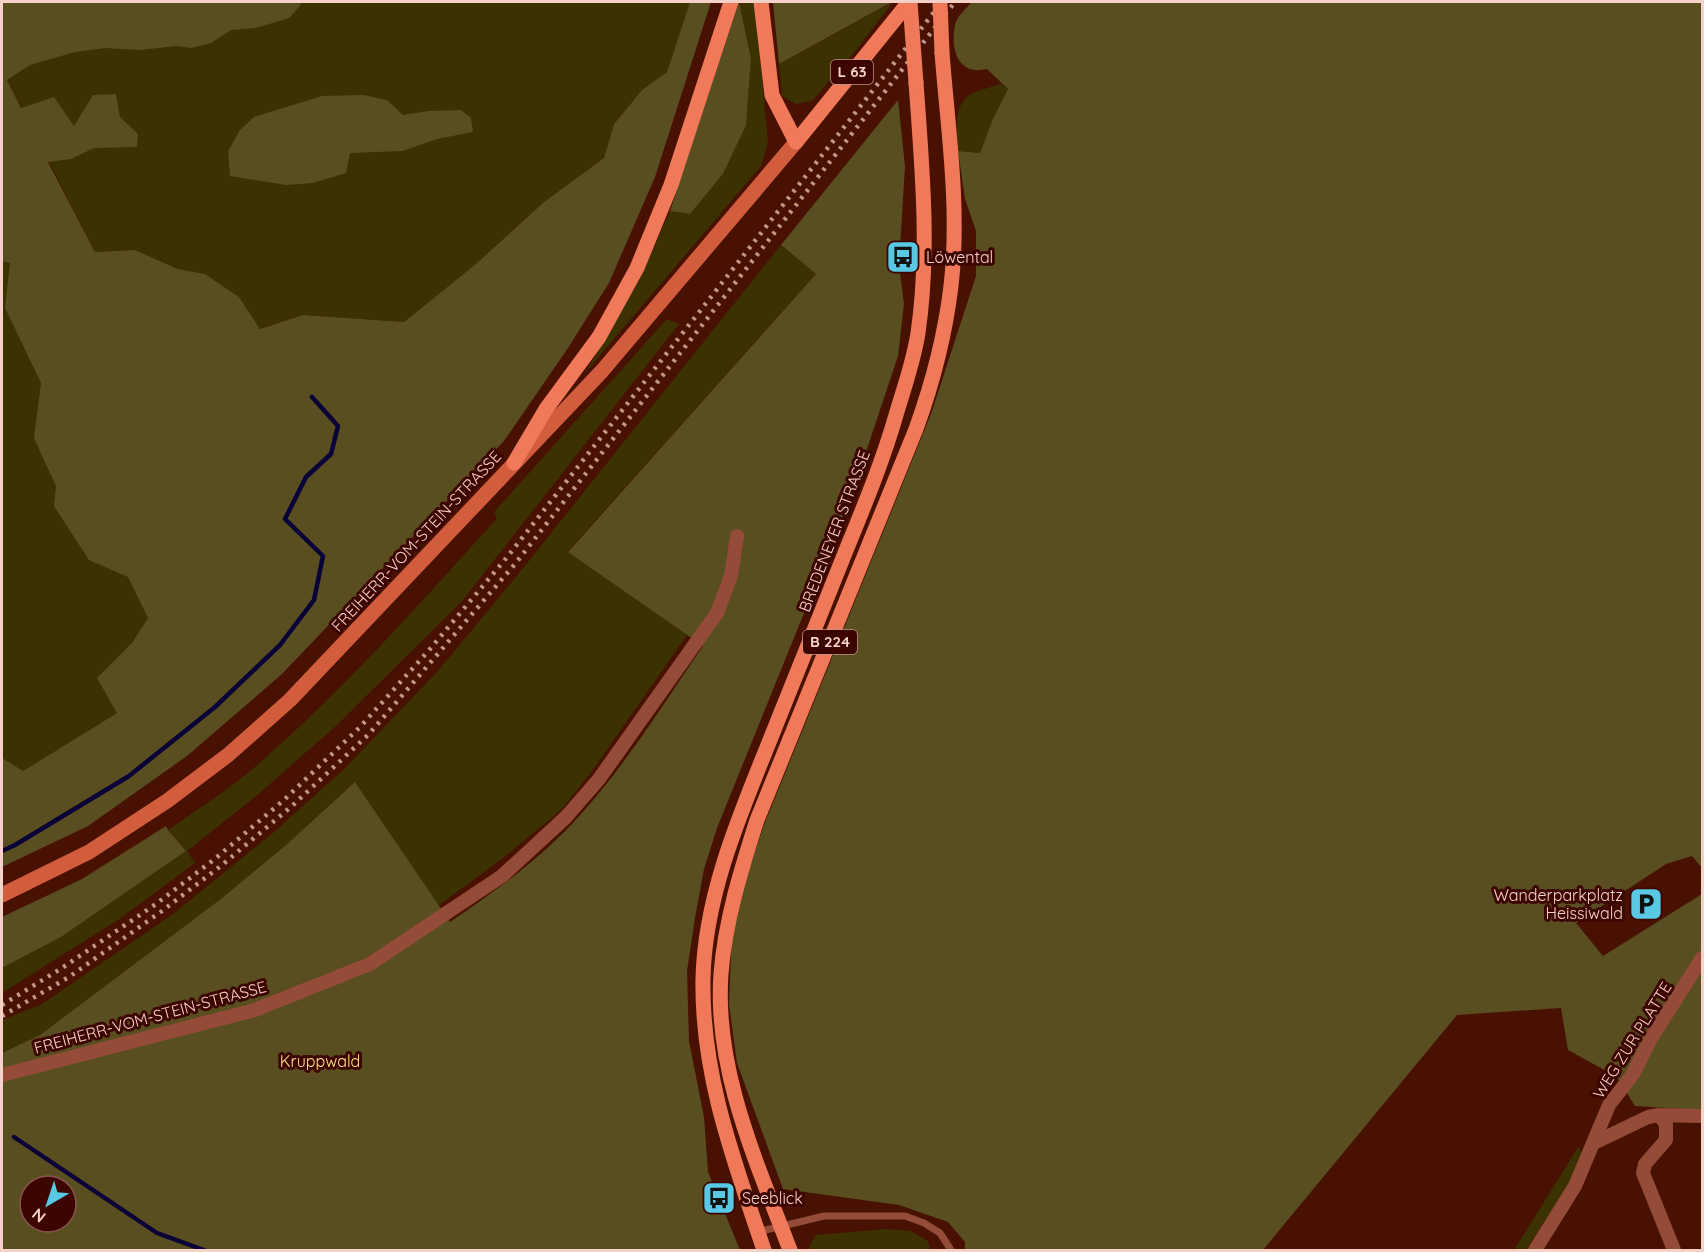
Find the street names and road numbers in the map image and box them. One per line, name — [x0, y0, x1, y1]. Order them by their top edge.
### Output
road number: L 63 — [831, 60, 873, 84]
street label: FREIHERR-VOM-STEIN-STRASSE — [327, 446, 505, 636]
street label: BREDENEYER STRASSE — [794, 447, 874, 615]
road number: B 224 — [803, 630, 857, 654]
street label: FREIHERR-VOM-STEIN-STRASSE — [32, 976, 268, 1058]
street label: WEG ZUR PLATTE — [1588, 978, 1676, 1102]

